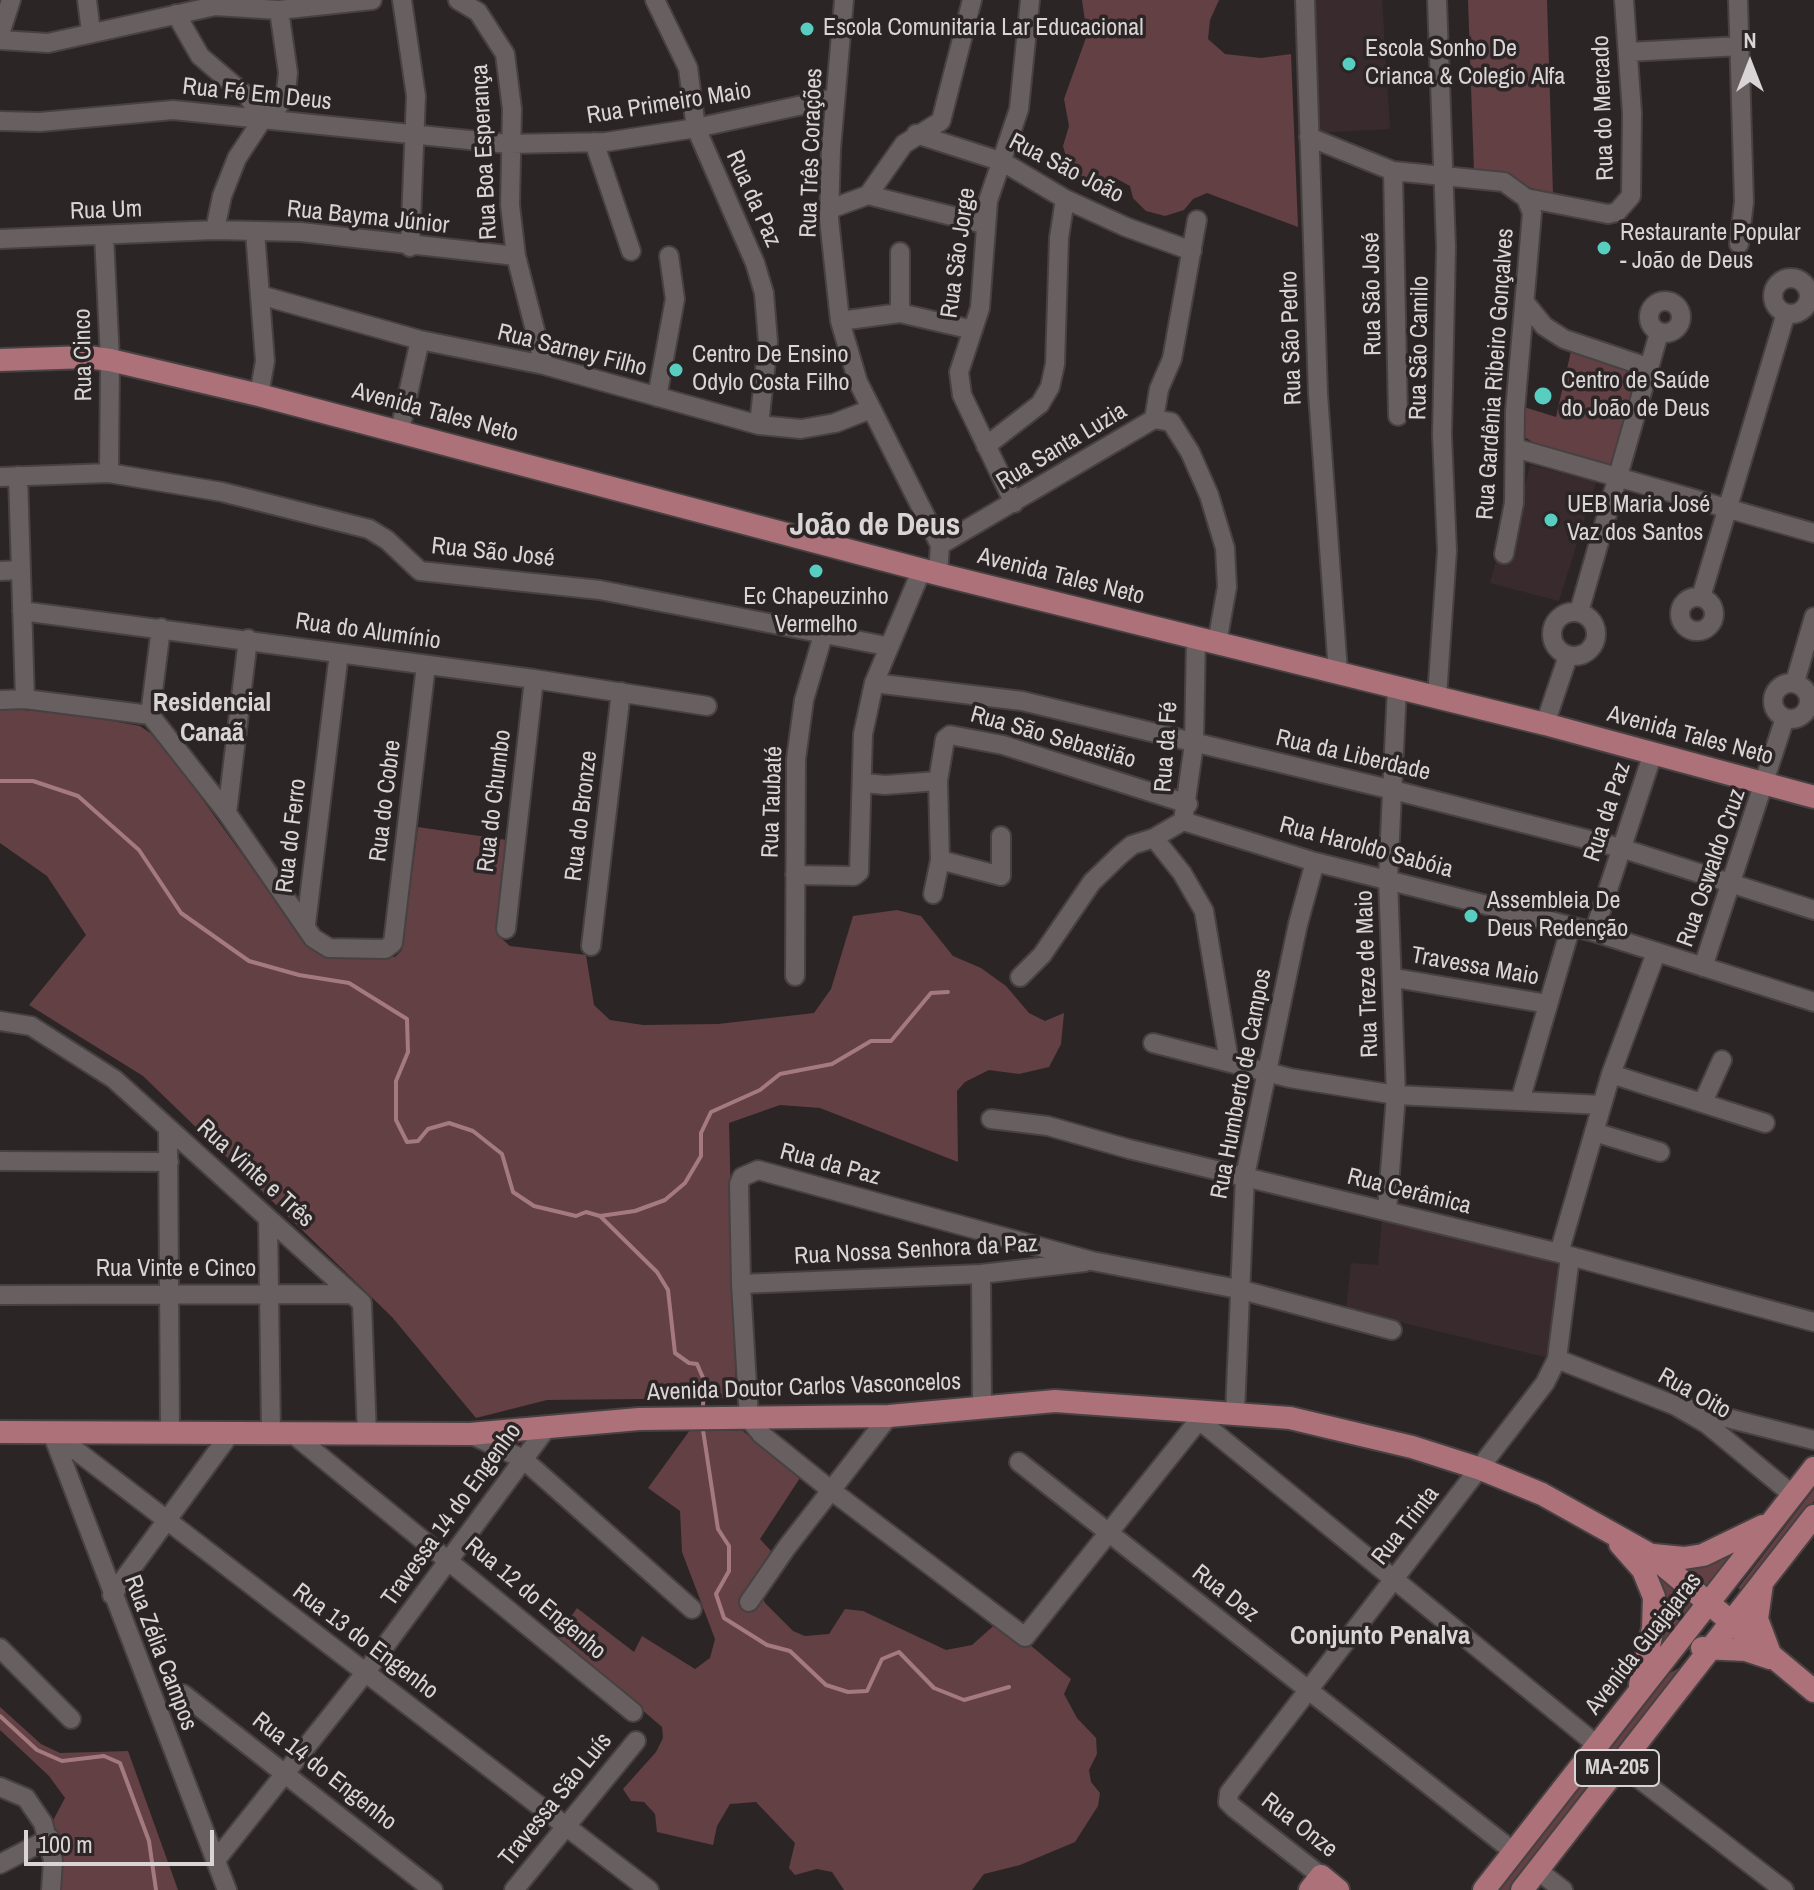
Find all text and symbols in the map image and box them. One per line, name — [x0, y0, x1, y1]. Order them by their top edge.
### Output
place label: Escola Comunitaria Lar Educacional — [823, 15, 1144, 43]
marker: Escola Comunitaria Lar Educacional — [798, 20, 816, 38]
north arrow — [1710, 24, 1790, 104]
text: N — [1743, 25, 1757, 55]
street label: Rua do Mercado — [1587, 35, 1621, 181]
place label: Escola Sonho De Crianca & Colegio Alfa — [1365, 36, 1565, 92]
marker: Escola Sonho De Crianca & Colegio Alfa — [1340, 55, 1358, 73]
street label: Rua Boa Esperança — [466, 63, 504, 241]
street label: Rua Três Corações — [795, 68, 829, 238]
street label: Rua Fé Em Deus — [181, 73, 333, 117]
street label: Rua Primeiro Maio — [585, 77, 753, 131]
street label: Rua São João — [1004, 128, 1128, 210]
street label: Rua da Paz — [719, 146, 787, 252]
street label: Rua São Jorge — [936, 186, 982, 320]
street label: Rua Um — [69, 195, 143, 227]
street label: Rua Bayma Júnior — [285, 195, 451, 241]
place label: Restaurante Popular - João de Deus — [1620, 220, 1801, 276]
street label: Rua Gardênia Ribeiro Gonçalves — [1471, 227, 1521, 521]
street label: Rua São José — [1358, 232, 1388, 356]
marker: Restaurante Popular - João de Deus — [1595, 239, 1613, 257]
street label: Rua São Pedro — [1275, 270, 1309, 406]
street label: Rua São Camilo — [1404, 276, 1436, 420]
street label: Rua Cinco — [69, 308, 99, 402]
street label: Rua Sarney Filho — [494, 319, 650, 383]
place label: Centro De Ensino Odylo Costa Filho — [692, 342, 850, 398]
marker: Centro De Ensino Odylo Costa Filho — [667, 361, 685, 379]
place label: Centro de Saúde do João de Deus — [1561, 368, 1710, 424]
street label: Avenida Tales Neto — [349, 377, 521, 449]
marker: Centro de Saúde do João de Deus — [1532, 385, 1554, 407]
street label: Rua Santa Luzia — [992, 397, 1132, 497]
place label: UEB Maria José Vaz dos Santos — [1567, 492, 1710, 548]
district label: João de Deus — [790, 507, 960, 545]
marker: UEB Maria José Vaz dos Santos — [1542, 511, 1560, 529]
street label: Rua São José — [430, 532, 556, 574]
street label: Avenida Tales Neto — [975, 542, 1147, 612]
marker: Ec Chapeuzinho Vermelho — [807, 562, 825, 580]
place label: Ec Chapeuzinho Vermelho — [743, 584, 889, 640]
street label: Rua do Alumínio — [293, 608, 443, 656]
district label: Residencial Canaã — [153, 688, 271, 750]
street label: Avenida Tales Neto — [1604, 700, 1776, 772]
street label: Rua São Sebastião — [967, 701, 1139, 775]
street label: Rua da Fé — [1149, 701, 1185, 793]
street label: Rua da Liberdade — [1273, 724, 1433, 788]
street label: Rua do Chumbo — [472, 728, 518, 874]
street label: Rua do Cobre — [364, 738, 408, 864]
street label: Rua Taubaté — [757, 746, 789, 858]
street label: Rua do Bronze — [560, 749, 604, 883]
street label: Rua da Paz — [1578, 759, 1638, 865]
street label: Rua do Ferro — [271, 777, 313, 895]
street label: Rua Oswaldo Cruz — [1672, 785, 1752, 951]
street label: Rua Haroldo Sabóia — [1276, 811, 1456, 885]
place label: Assembleia De Deus Redenção — [1487, 888, 1628, 944]
street label: Rua Treze de Maio — [1351, 890, 1385, 1058]
marker: Assembleia De Deus Redenção — [1462, 907, 1480, 925]
street label: Travessa Maio — [1409, 942, 1541, 992]
street label: Rua Humberto de Campos — [1206, 966, 1278, 1202]
street label: Rua Vinte e Três — [190, 1114, 320, 1234]
street label: Rua da Paz — [777, 1138, 883, 1192]
street label: Rua Cerâmica — [1344, 1163, 1474, 1221]
street label: Rua Nossa Senhora da Paz — [793, 1230, 1039, 1272]
street label: Rua Vinte e Cinco — [96, 1256, 256, 1284]
street label: Rua Oito — [1653, 1362, 1735, 1426]
street label: Avenida Doutor Carlos Vasconcelos — [646, 1368, 962, 1408]
street label: Travessa 14 do Engenho — [376, 1418, 528, 1612]
street label: Rua Trinta — [1366, 1481, 1446, 1571]
street label: Rua 12 do Engenho — [459, 1532, 611, 1666]
street label: Rua Dez — [1186, 1559, 1264, 1629]
street label: Avenida Guajajaras — [1580, 1567, 1708, 1721]
street label: Rua Zélia Campos — [117, 1571, 203, 1735]
street label: Rua 13 do Engenho — [286, 1578, 444, 1706]
district label: Conjunto Penalva — [1290, 1621, 1470, 1653]
street label: Rua 14 do Engenho — [246, 1707, 402, 1837]
street label: Travessa São Luís — [493, 1727, 619, 1873]
road number: MA-205 — [1575, 1750, 1659, 1786]
street label: Rua Onze — [1255, 1787, 1343, 1865]
scale bar — [28, 1814, 218, 1864]
text: 100 m — [38, 1828, 93, 1860]

